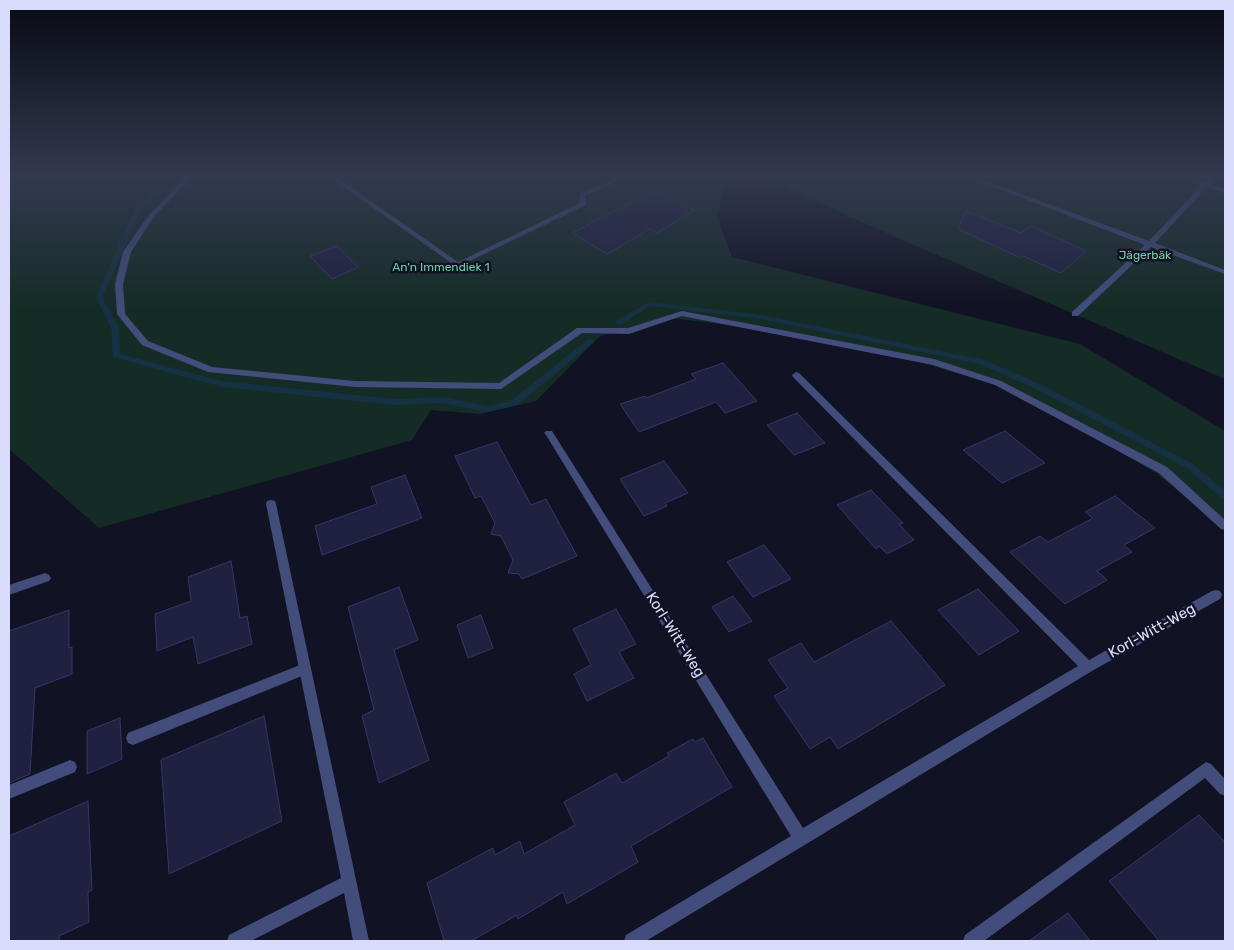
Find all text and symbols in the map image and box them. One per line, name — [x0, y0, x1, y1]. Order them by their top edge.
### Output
park label: Jägerbäk — [1119, 249, 1171, 263]
park label: An'n Immendiek 1 — [392, 261, 490, 275]
street label: Korl-Witt-Weg — [642, 589, 708, 681]
street label: Korl-Witt-Weg — [1105, 600, 1199, 662]

